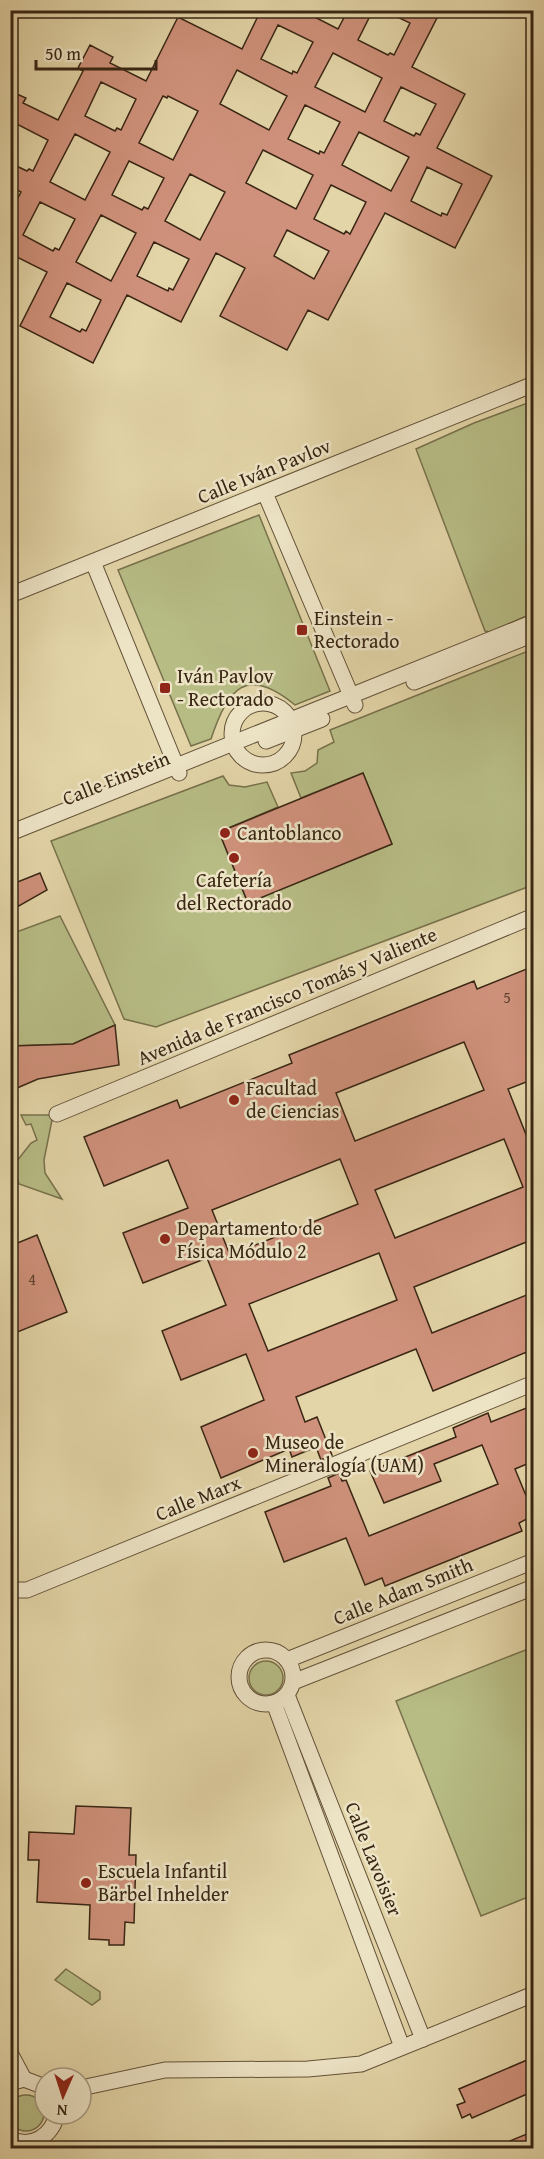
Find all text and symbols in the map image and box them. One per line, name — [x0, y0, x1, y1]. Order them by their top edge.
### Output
scale bar — [36, 33, 156, 71]
text: 50 m — [45, 40, 81, 67]
street label: Calle Iván Pavlov — [193, 431, 335, 511]
place label: Einstein - Rectorado — [314, 603, 399, 655]
marker: Einstein - Rectorado — [295, 623, 309, 637]
place label: Iván Pavlov - Rectorado — [177, 661, 274, 713]
marker: Iván Pavlov - Rectorado — [158, 681, 172, 695]
street label: Calle Einstein — [58, 743, 174, 812]
place label: Cantoblanco — [237, 818, 342, 847]
marker: Cantoblanco — [218, 826, 232, 840]
marker: Cafetería del Rectorado — [227, 851, 241, 865]
place label: Cafetería del Rectorado — [176, 865, 292, 917]
street label: Avenida de Francisco Tomás y Valiente — [132, 919, 441, 1072]
house number: 5 — [503, 985, 511, 1009]
place label: Facultad de Ciencias — [246, 1073, 339, 1125]
marker: Facultad de Ciencias — [227, 1093, 241, 1107]
place label: Departamento de Física Módulo 2 — [177, 1213, 322, 1265]
marker: Departamento de Física Módulo 2 — [158, 1232, 172, 1246]
house number: 4 — [28, 1267, 36, 1291]
place label: Museo de Mineralogía (UAM) — [265, 1427, 424, 1479]
marker: Museo de Mineralogía (UAM) — [246, 1446, 260, 1460]
street label: Calle Marx — [151, 1467, 246, 1528]
street label: Calle Adam Smith — [329, 1549, 477, 1632]
street label: Calle Lavoisier — [338, 1797, 411, 1920]
place label: Escuela Infantil Bärbel Inhelder — [98, 1856, 229, 1908]
marker: Escuela Infantil Bärbel Inhelder — [79, 1876, 93, 1890]
north arrow — [33, 2066, 93, 2126]
text: N — [56, 2099, 68, 2123]

